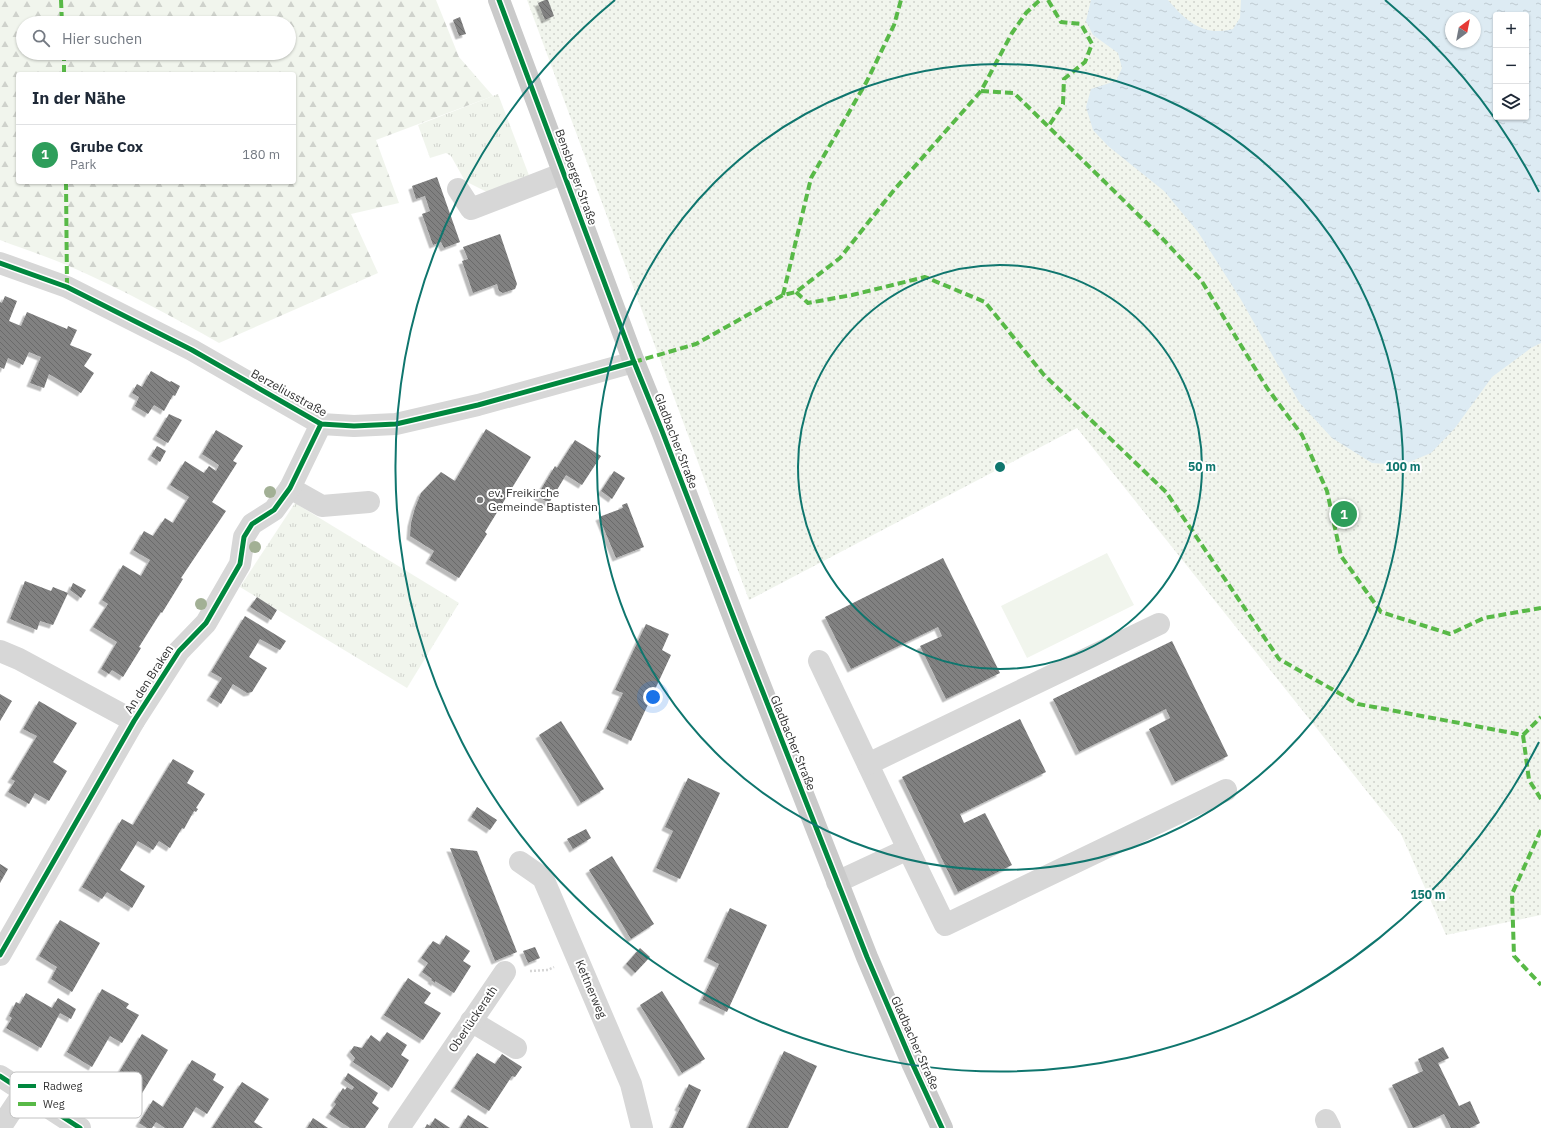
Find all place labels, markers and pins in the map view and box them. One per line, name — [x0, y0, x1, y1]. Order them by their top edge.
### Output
centre of rings — [993, 460, 1007, 474]
place label: ev. Freikirche Gemeinde Baptisten — [488, 485, 598, 514]
marker: ev. Freikirche Gemeinde Baptisten — [475, 495, 485, 505]
pin: 1 — [1331, 499, 1357, 529]

